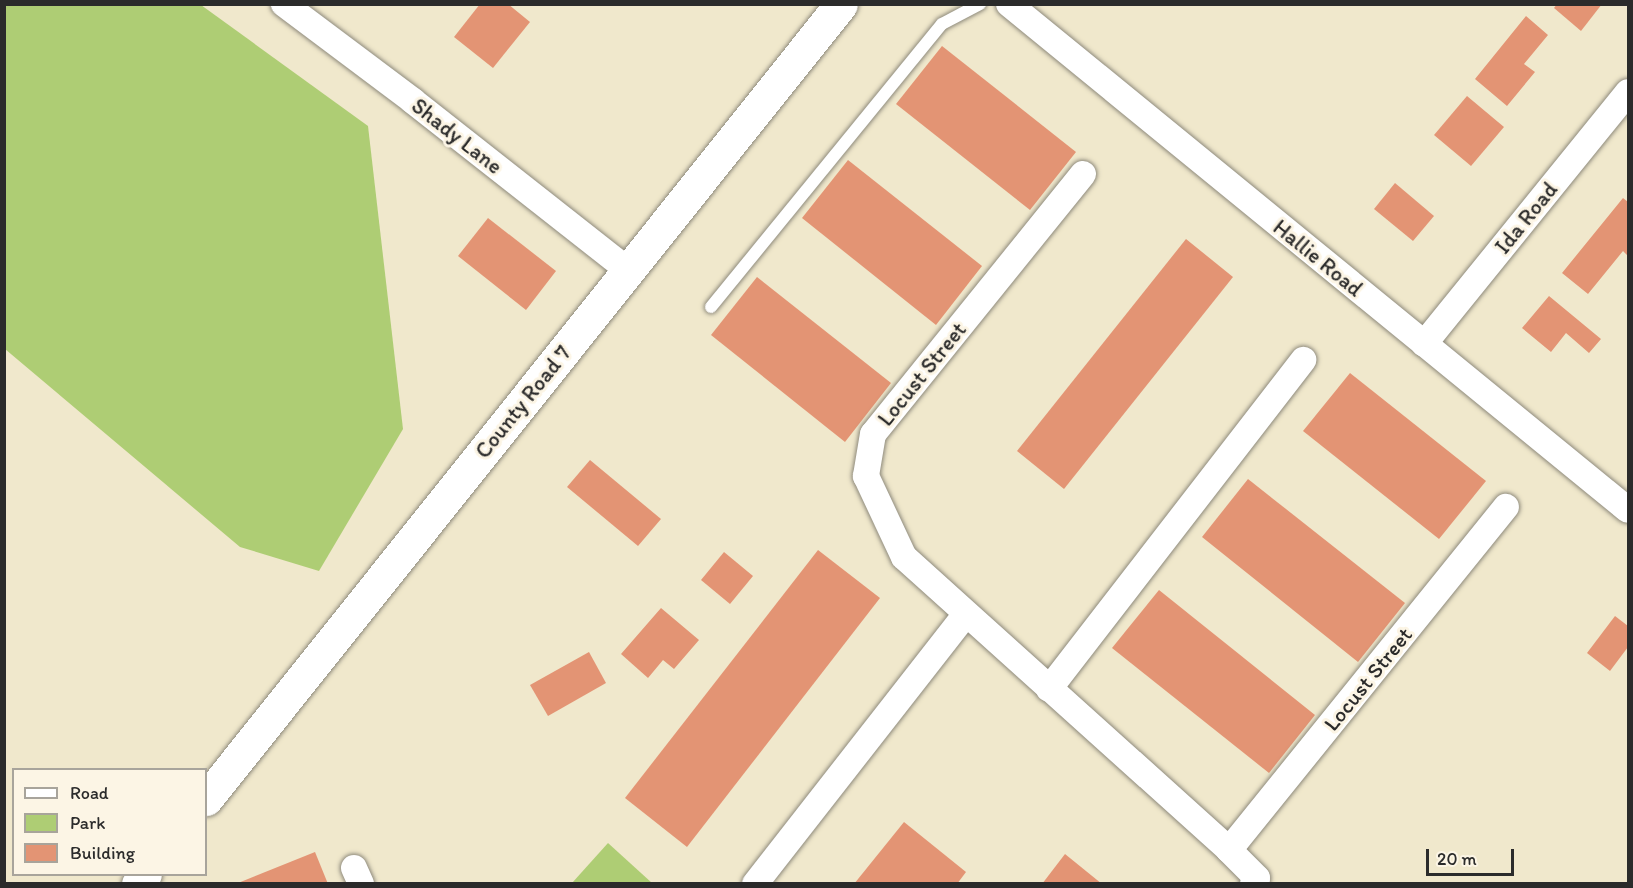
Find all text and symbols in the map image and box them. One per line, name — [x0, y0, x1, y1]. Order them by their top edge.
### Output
street label: Shady Lane — [406, 92, 508, 180]
street label: Ida Road — [1489, 177, 1563, 259]
street label: Hallie Road — [1268, 214, 1368, 302]
street label: Locust Street — [872, 317, 972, 431]
street label: County Road 7 — [470, 341, 576, 463]
street label: Locust Street — [1318, 622, 1418, 736]
legend — [12, 768, 207, 876]
text: Road — [70, 782, 109, 804]
text: Park — [70, 812, 105, 834]
scale bar — [1429, 837, 1518, 875]
text: Building — [70, 842, 135, 864]
text: 20 m — [1437, 848, 1477, 870]

